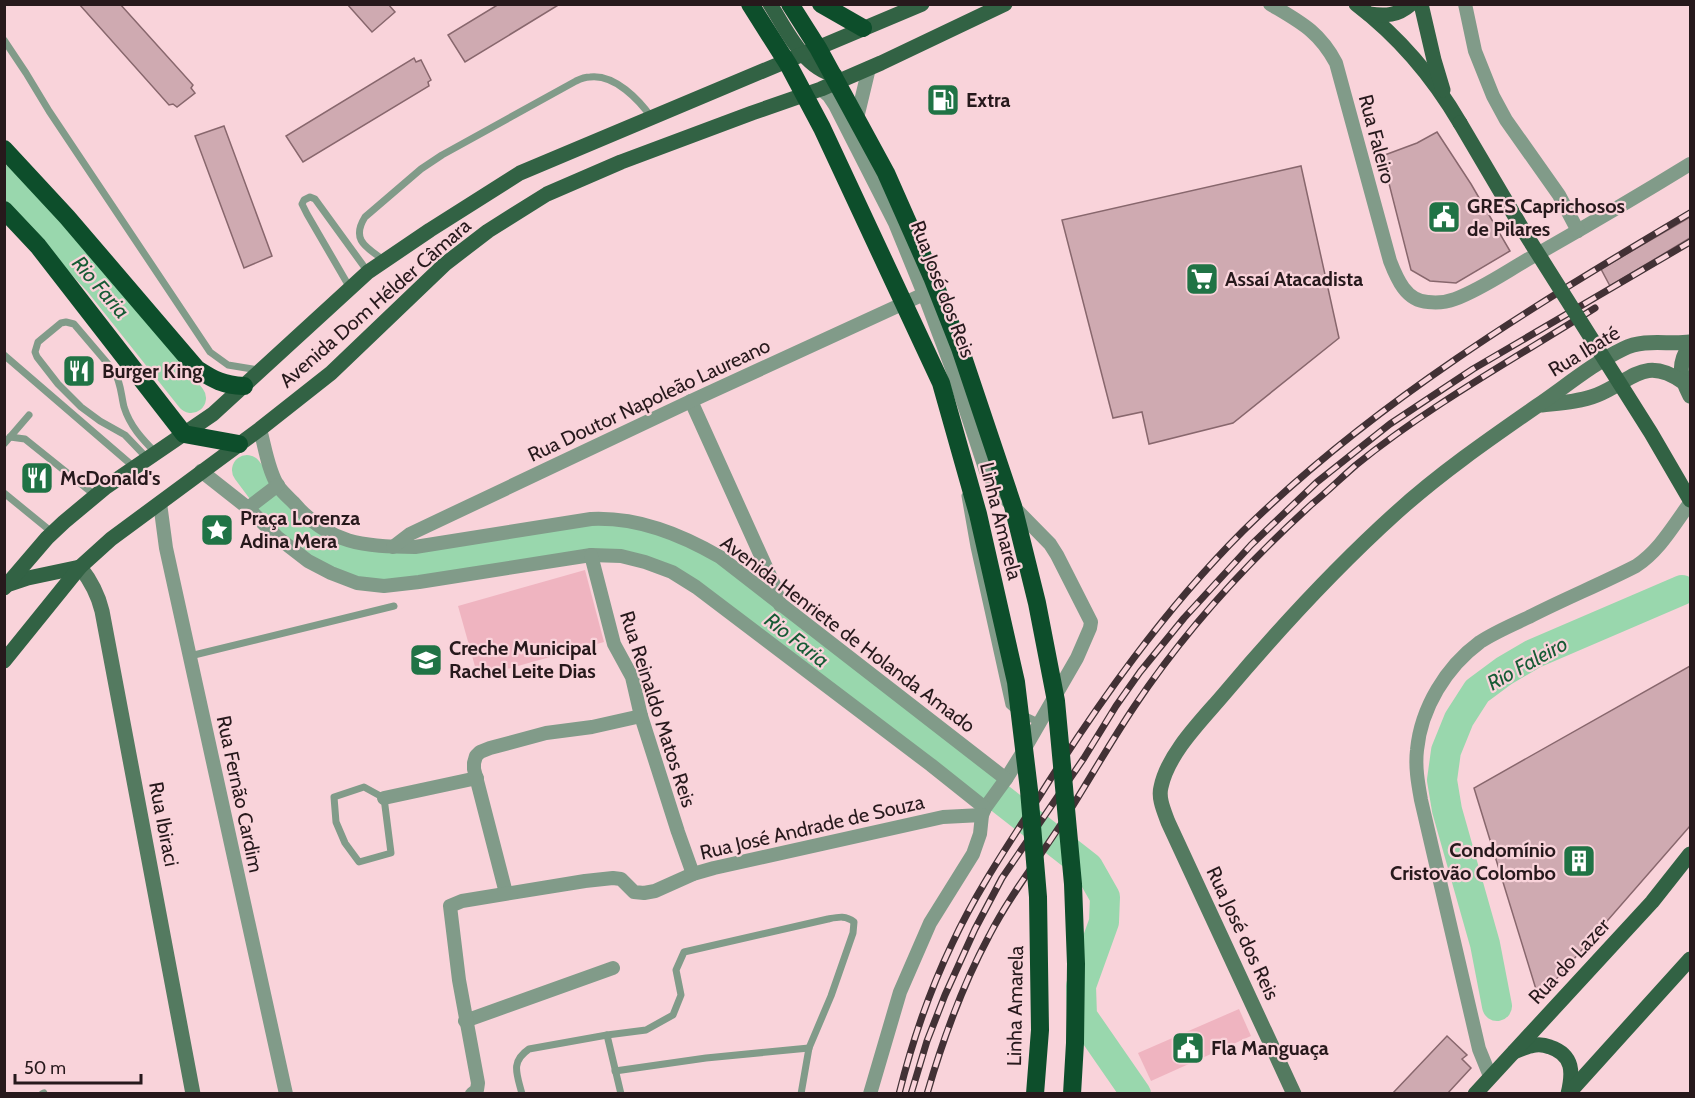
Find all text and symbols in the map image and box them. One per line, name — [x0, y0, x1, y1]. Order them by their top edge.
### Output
fuel station icon: Extra — [925, 82, 961, 118]
place label: Extra — [966, 88, 1011, 112]
street label: Rua Faleiro — [1354, 92, 1400, 186]
place label: GRES Caprichosos de Pilares — [1467, 194, 1625, 241]
public building icon: GRES Caprichosos de Pilares — [1426, 199, 1462, 235]
street label: Avenida Dom Hélder Câmara — [275, 213, 476, 393]
street label: Rua José dos Reis — [906, 217, 980, 361]
water label: Rio Faria — [67, 251, 135, 323]
supermarket icon: Assaí Atacadista — [1184, 261, 1220, 297]
place label: Assaí Atacadista — [1225, 267, 1363, 291]
street label: Rua Ibaté — [1544, 320, 1624, 382]
street label: Rua Doutor Napoleão Laureano — [524, 333, 774, 467]
restaurant icon: Burger King — [61, 353, 97, 389]
place label: Burger King — [102, 359, 202, 383]
restaurant icon: McDonald's — [19, 460, 55, 496]
street label: Linha Amarela — [975, 460, 1027, 583]
place label: McDonald's — [60, 466, 161, 490]
place label: Praça Lorenza Adina Mera — [240, 506, 360, 553]
place icon: Praça Lorenza Adina Mera — [199, 512, 235, 548]
street label: Avenida Henriete de Holanda Amado — [716, 530, 980, 738]
water label: Rio Faria — [760, 607, 834, 673]
street label: Rua Reinaldo Matos Reis — [615, 608, 701, 810]
water label: Rio Faleiro — [1482, 631, 1572, 695]
place label: Creche Municipal Rachel Leite Dias — [449, 636, 597, 683]
school or university icon: Creche Municipal Rachel Leite Dias — [408, 642, 444, 678]
street label: Rua Fernão Cardim — [212, 713, 268, 875]
street label: Rua Ibiraci — [144, 780, 184, 868]
street label: Rua José Andrade de Souza — [697, 789, 927, 865]
place label: Condomínio Cristovão Colombo — [1390, 838, 1556, 885]
building icon: Condomínio Cristovão Colombo — [1561, 843, 1597, 879]
street label: Rua José dos Reis — [1202, 862, 1284, 1004]
street label: Rua do Lazer — [1523, 913, 1615, 1009]
street label: Linha Amarela — [1002, 945, 1028, 1066]
public building icon: Fla Manguaça — [1170, 1030, 1206, 1066]
place label: Fla Manguaça — [1211, 1036, 1329, 1060]
scale bar — [15, 1047, 141, 1085]
text: 50 m — [24, 1057, 66, 1079]

